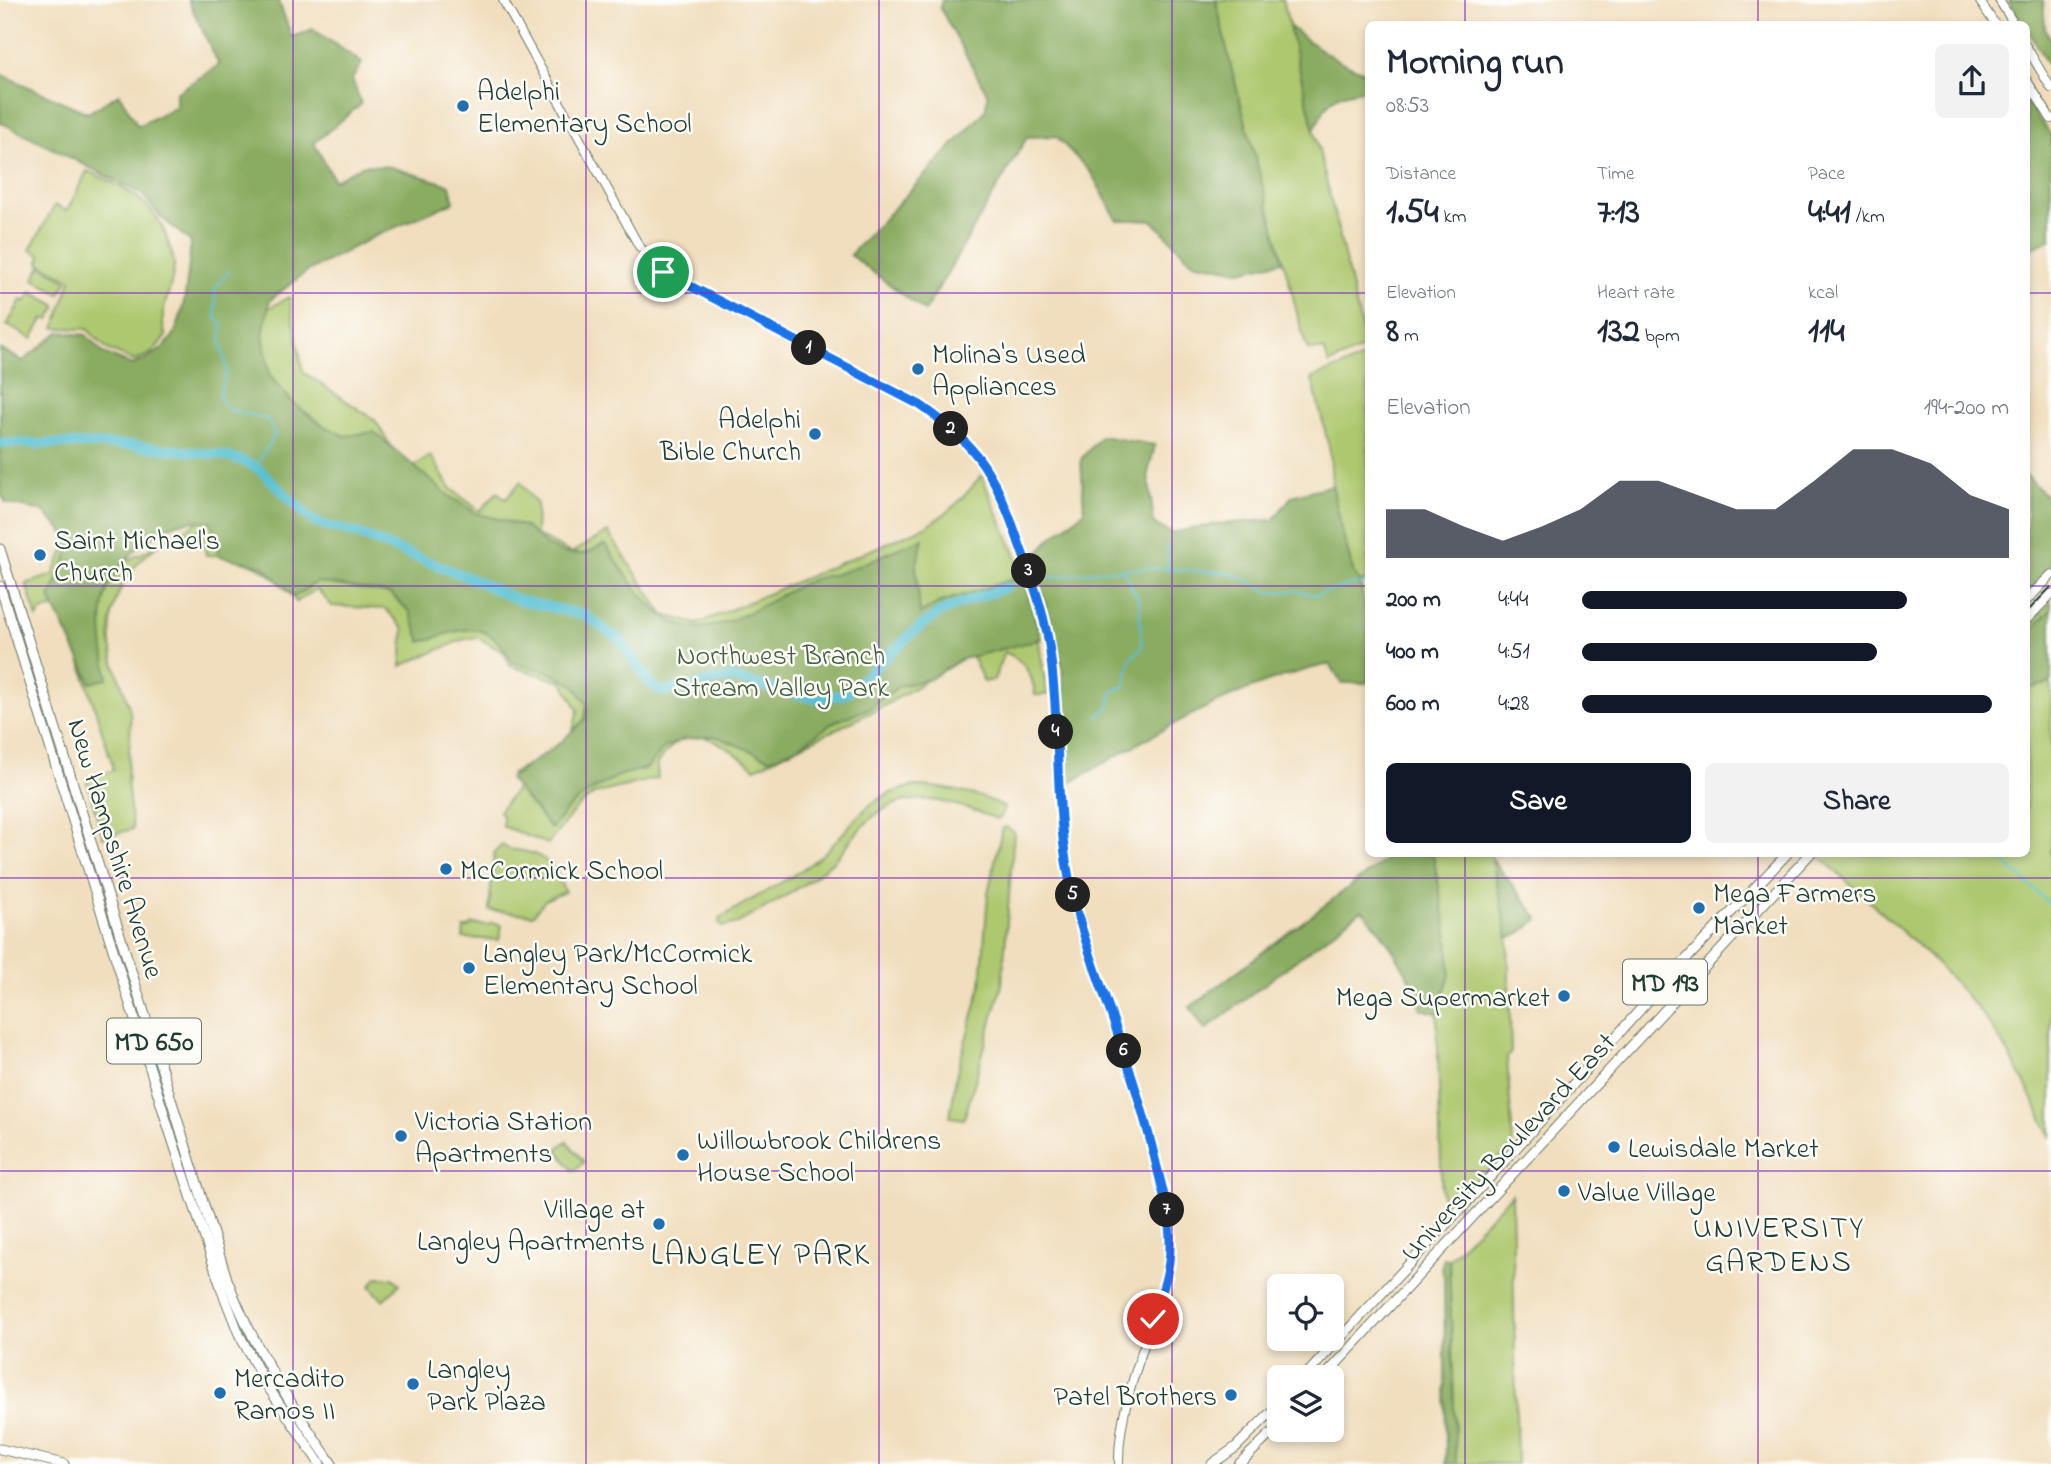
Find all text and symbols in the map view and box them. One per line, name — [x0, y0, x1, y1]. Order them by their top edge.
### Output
text: Morning run — [1386, 36, 1564, 92]
button: share — [1935, 44, 2009, 118]
place label: Adelphi Elementary School — [477, 73, 692, 146]
text: 08:53 — [1386, 90, 1429, 123]
marker: Adelphi Elementary School — [455, 98, 471, 114]
text: Distance — [1386, 161, 1456, 188]
text: Time — [1597, 161, 1635, 188]
text: Pace — [1808, 161, 1845, 188]
text: 1.54 — [1386, 188, 1439, 239]
text: 7:13 — [1597, 188, 1640, 239]
text: 4:41 — [1808, 188, 1851, 239]
text: km — [1439, 204, 1467, 231]
text: /km — [1851, 204, 1885, 231]
pin — [633, 242, 693, 302]
icon: arrive — [644, 253, 682, 291]
text: Elevation — [1386, 280, 1456, 307]
text: Heart rate — [1597, 280, 1675, 307]
text: kcal — [1808, 280, 1838, 307]
text: 8 — [1386, 307, 1399, 358]
text: 132 — [1597, 307, 1640, 358]
text: 114 — [1808, 307, 1845, 358]
text: m — [1399, 323, 1419, 350]
text: bpm — [1640, 323, 1680, 350]
pin: 1 — [792, 330, 826, 366]
text: 1 — [805, 334, 812, 361]
place label: Molina's Used Appliances — [932, 336, 1086, 409]
marker: Molina's Used Appliances — [910, 361, 926, 377]
text: Elevation — [1386, 392, 1471, 425]
text: 194–200 m — [1924, 392, 2009, 425]
place label: Adelphi Bible Church — [659, 401, 801, 474]
pin: 2 — [934, 412, 968, 446]
text: 2 — [946, 415, 955, 442]
marker: Adelphi Bible Church — [807, 426, 823, 442]
place label: Saint Michael's Church — [54, 522, 220, 595]
marker: Saint Michael's Church — [32, 547, 48, 563]
pin: 3 — [1012, 554, 1046, 588]
text: 3 — [1025, 557, 1032, 584]
text: 200 m — [1386, 584, 1441, 617]
text: 4:44 — [1498, 584, 1528, 617]
text: 400 m — [1386, 636, 1439, 669]
text: 4:51 — [1498, 636, 1530, 669]
park label: Northwest Branch Stream Valley Park — [673, 637, 890, 710]
text: 600 m — [1386, 688, 1440, 721]
text: 4:28 — [1498, 688, 1530, 721]
street label: New Hampshire Avenue — [55, 714, 173, 984]
pin: 4 — [1038, 714, 1074, 750]
text: 4 — [1052, 718, 1059, 745]
button: Save — [1386, 763, 1691, 843]
button: Share — [1705, 763, 2009, 843]
place label: McCormick School — [460, 852, 663, 893]
marker: McCormick School — [438, 861, 454, 877]
place label: Mega Farmers Market — [1713, 875, 1876, 948]
pin: 5 — [1056, 878, 1090, 912]
text: 5 — [1067, 881, 1078, 908]
marker: Mega Farmers Market — [1691, 900, 1707, 916]
place label: Langley Park/McCormick Elementary School — [483, 935, 753, 1008]
road number: MD 193 — [1623, 959, 1707, 1004]
marker: Langley Park/McCormick Elementary School — [461, 960, 477, 976]
place label: Mega Supermarket — [1336, 979, 1550, 1020]
marker: Mega Supermarket — [1556, 988, 1572, 1004]
road number: MD 650 — [107, 1018, 201, 1064]
street label: University Boulevard East — [1392, 1025, 1627, 1272]
pin: 6 — [1106, 1034, 1142, 1068]
text: 6 — [1119, 1037, 1128, 1064]
place label: Victoria Station Apartments — [414, 1103, 592, 1176]
place label: Willowbrook Childrens House School — [697, 1122, 941, 1195]
marker: Victoria Station Apartments — [393, 1128, 409, 1144]
place label: Lewisdale Market — [1628, 1130, 1819, 1171]
marker: Lewisdale Market — [1606, 1139, 1622, 1155]
marker: Willowbrook Childrens House School — [675, 1147, 691, 1163]
place label: Value Village — [1577, 1174, 1716, 1215]
marker: Value Village — [1556, 1183, 1572, 1199]
place label: Village at Langley Apartments — [417, 1191, 645, 1264]
pin: 7 — [1150, 1192, 1184, 1228]
text: 7 — [1163, 1196, 1170, 1223]
district label: UNIVERSITY GARDENS — [1693, 1208, 1865, 1286]
marker: Village at Langley Apartments — [651, 1216, 667, 1232]
district label: LANGLEY PARK — [651, 1233, 871, 1280]
map controls — [1267, 1274, 1344, 1442]
button: locate — [1267, 1274, 1344, 1351]
pin — [1123, 1289, 1183, 1349]
icon: check — [1134, 1300, 1172, 1338]
place label: Langley Park Plaza — [427, 1351, 546, 1424]
place label: Mercadito Ramos II — [234, 1360, 345, 1433]
button: layers — [1267, 1365, 1344, 1442]
marker: Langley Park Plaza — [405, 1376, 421, 1392]
place label: Patel Brothers — [1053, 1378, 1217, 1419]
marker: Mercadito Ramos II — [212, 1385, 228, 1401]
marker: Patel Brothers — [1223, 1387, 1239, 1403]

